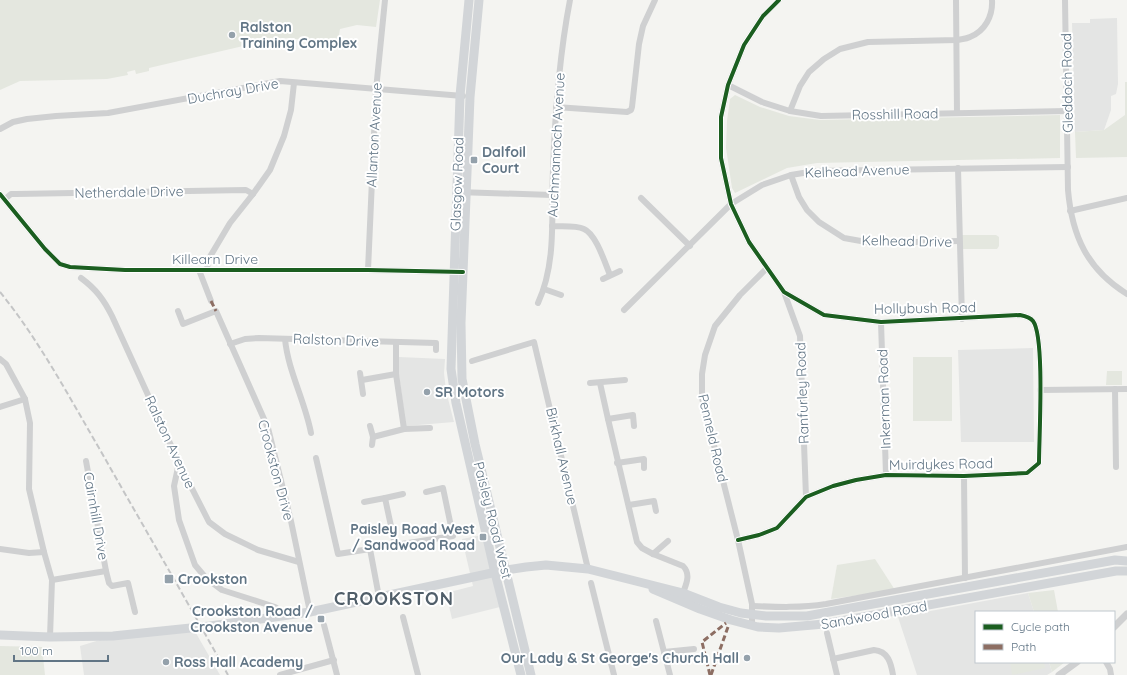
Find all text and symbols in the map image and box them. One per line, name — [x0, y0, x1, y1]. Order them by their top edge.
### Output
place label: Ralston Training Complex — [240, 18, 357, 52]
marker: Ralston Training Complex — [227, 30, 237, 40]
street label: Gleddoch Road — [1057, 33, 1077, 133]
street label: Auchmannoch Avenue — [543, 72, 569, 218]
street label: Duchray Drive — [186, 74, 280, 108]
street label: Allanton Avenue — [362, 82, 386, 188]
street label: Rosshill Road — [851, 104, 939, 124]
street label: Glasgow Road — [446, 137, 468, 231]
place label: Dalfoil Court — [482, 143, 526, 177]
marker: Dalfoil Court — [469, 155, 479, 165]
street label: Kelhead Avenue — [804, 160, 910, 182]
street label: Netherdale Drive — [74, 182, 184, 202]
street label: Kelhead Drive — [861, 231, 953, 251]
street label: Killearn Drive — [172, 250, 258, 268]
street label: Hollybush Road — [874, 298, 976, 318]
street label: Ralston Drive — [292, 329, 380, 351]
street label: Ranfurley Road — [791, 342, 813, 444]
street label: Inkerman Road — [873, 349, 895, 449]
place label: SR Motors — [435, 383, 505, 401]
marker: SR Motors — [422, 387, 432, 397]
street label: Penneld Road — [694, 392, 732, 484]
street label: Ralston Avenue — [141, 393, 199, 491]
street label: Birkhall Avenue — [542, 406, 582, 507]
street label: Crookston Drive — [254, 418, 298, 523]
street label: Muirdykes Road — [889, 454, 993, 474]
street label: Paisley Road West — [470, 460, 516, 581]
street label: Cairnhill Drive — [79, 471, 113, 561]
place label: Paisley Road West / Sandwood Road — [350, 520, 475, 554]
marker: Paisley Road West / Sandwood Road — [478, 532, 488, 542]
place label: Crookston — [178, 570, 247, 588]
marker: Crookston — [163, 573, 175, 585]
district label: CROOKSTON — [334, 587, 454, 610]
street label: Sandwood Road — [820, 597, 928, 633]
place label: Crookston Road / Crookston Avenue — [190, 602, 313, 636]
legend — [975, 611, 1115, 663]
marker: Crookston Road / Crookston Avenue — [316, 614, 326, 624]
text: Cycle path — [1011, 619, 1070, 634]
scale bar — [14, 637, 108, 663]
text: Path — [1011, 639, 1036, 654]
text: 100 m — [20, 643, 53, 658]
place label: Our Lady & St George's Church Hall — [501, 649, 739, 667]
place label: Ross Hall Academy — [174, 653, 303, 671]
marker: Our Lady & St George's Church Hall — [742, 653, 752, 663]
marker: Ross Hall Academy — [161, 657, 171, 667]

